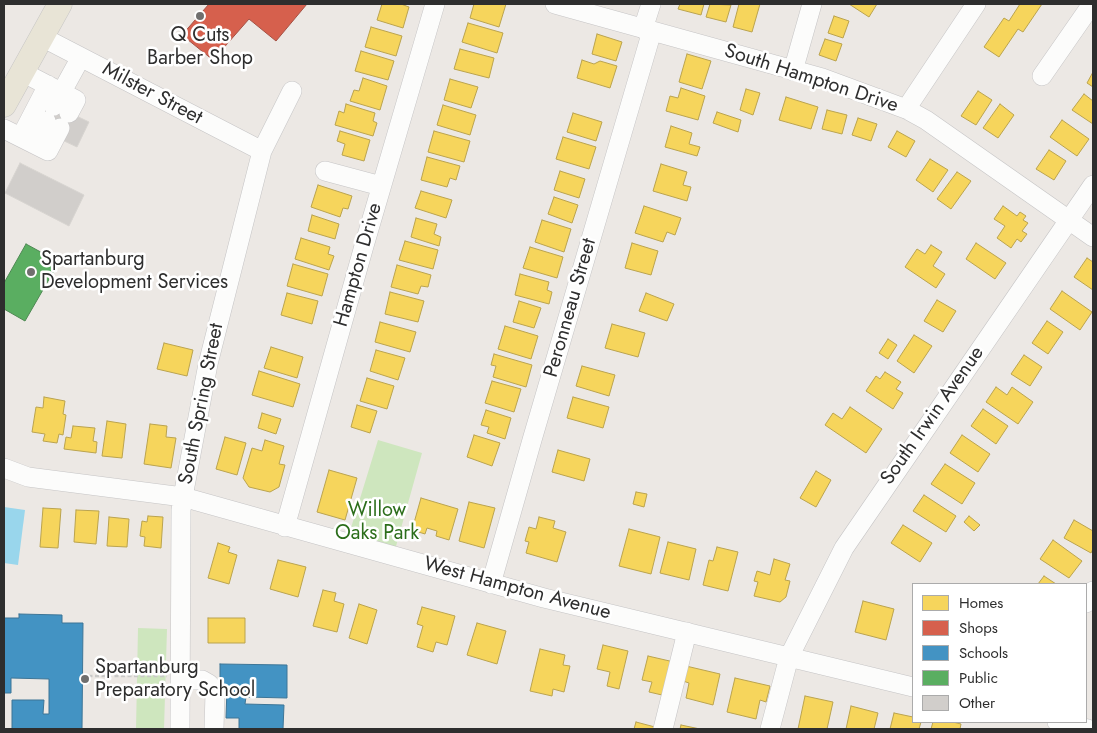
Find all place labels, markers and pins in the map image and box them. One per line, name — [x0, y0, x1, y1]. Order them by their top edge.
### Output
marker: Q Cuts Barber Shop — [194, 10, 206, 22]
place label: Q Cuts Barber Shop — [147, 24, 253, 71]
place label: Spartanburg Development Services — [41, 248, 228, 295]
marker: Spartanburg Development Services — [25, 266, 37, 278]
place label: Spartanburg Preparatory School — [95, 656, 255, 703]
marker: Spartanburg Preparatory School — [79, 673, 91, 685]

